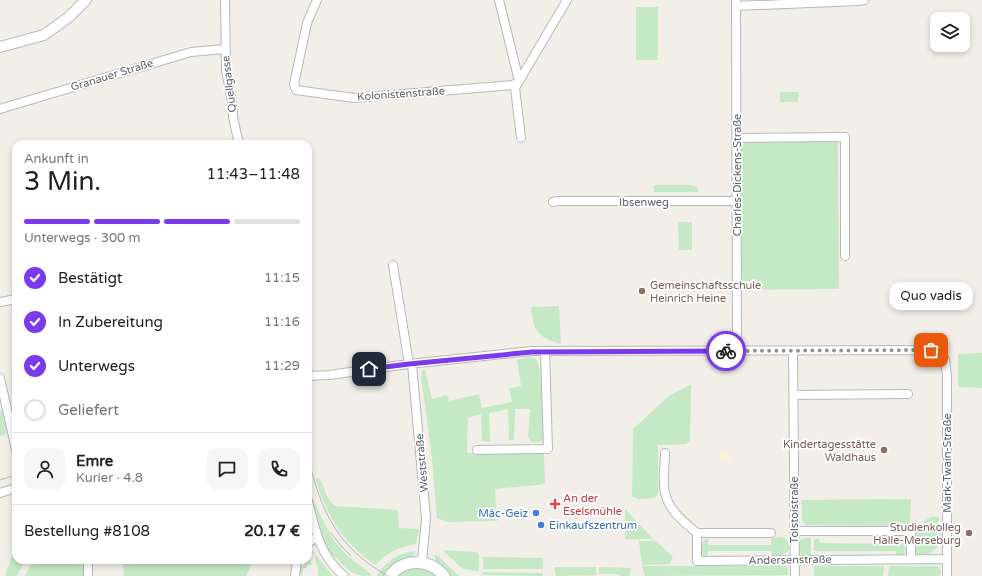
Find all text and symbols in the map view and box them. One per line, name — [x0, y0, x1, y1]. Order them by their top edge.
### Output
map controls — [930, 12, 970, 52]
button: layers — [930, 12, 970, 52]
street label: Quellgasse — [219, 55, 239, 113]
street label: Granauer Straße — [69, 56, 155, 94]
street label: Kolonistenstraße — [357, 84, 445, 104]
street label: Charles-Dickens-Straße — [731, 114, 744, 236]
text: Ankunft in — [24, 151, 89, 167]
text: 11:43–11:48 — [207, 165, 300, 183]
text: 3 Min. — [24, 166, 101, 197]
street label: Ibsenweg — [619, 196, 669, 209]
text: Unterwegs · 300 m — [24, 230, 141, 246]
icon: check — [24, 267, 46, 289]
text: Bestätigt — [58, 269, 123, 287]
text: 11:15 — [264, 270, 300, 286]
place label: Gemeinschaftsschule Heinrich Heine — [650, 279, 761, 305]
callout: Quo vadis — [889, 282, 973, 310]
marker: Gemeinschaftsschule Heinrich Heine — [637, 286, 647, 296]
text: Quo vadis — [900, 288, 962, 304]
icon: check — [24, 311, 46, 333]
text: In Zubereitung — [58, 313, 163, 331]
text: 11:16 — [264, 314, 300, 330]
courier — [706, 331, 746, 371]
pin — [914, 333, 948, 367]
icon: bag — [920, 339, 942, 361]
icon: bike — [715, 340, 737, 362]
pin — [352, 352, 386, 386]
icon: check — [24, 355, 46, 377]
text: Unterwegs — [58, 357, 135, 375]
text: 11:29 — [264, 358, 300, 374]
icon: home — [358, 358, 380, 380]
text: Geliefert — [58, 401, 119, 419]
street label: Mark-Twain-Straße — [941, 413, 954, 513]
street label: Weststraße — [413, 433, 431, 493]
place label: Kindertagesstätte Waldhaus — [783, 438, 876, 464]
marker: Kindertagesstätte Waldhaus — [879, 445, 889, 455]
button: person — [24, 448, 66, 490]
button: chat — [206, 448, 248, 490]
button: phone — [258, 448, 300, 490]
text: Emre — [76, 452, 113, 470]
text: Kurier · 4.8 — [76, 470, 143, 486]
street label: Tolstoistraße — [788, 477, 801, 543]
place label: An der Eselsmühle — [563, 492, 622, 518]
marker: An der Eselsmühle — [550, 499, 560, 509]
place label: Mäc-Geiz — [478, 507, 529, 520]
marker: Mäc-Geiz — [531, 508, 541, 518]
place label: Einkaufszentrum — [549, 519, 637, 532]
marker: Einkaufszentrum — [536, 520, 546, 530]
place label: Studienkolleg Halle-Merseburg — [873, 521, 961, 547]
text: Bestellung #8108 — [24, 522, 150, 540]
text: 20.17 € — [244, 522, 300, 540]
marker: Studienkolleg Halle-Merseburg — [964, 528, 974, 538]
street label: Andersenstraße — [748, 553, 832, 567]

